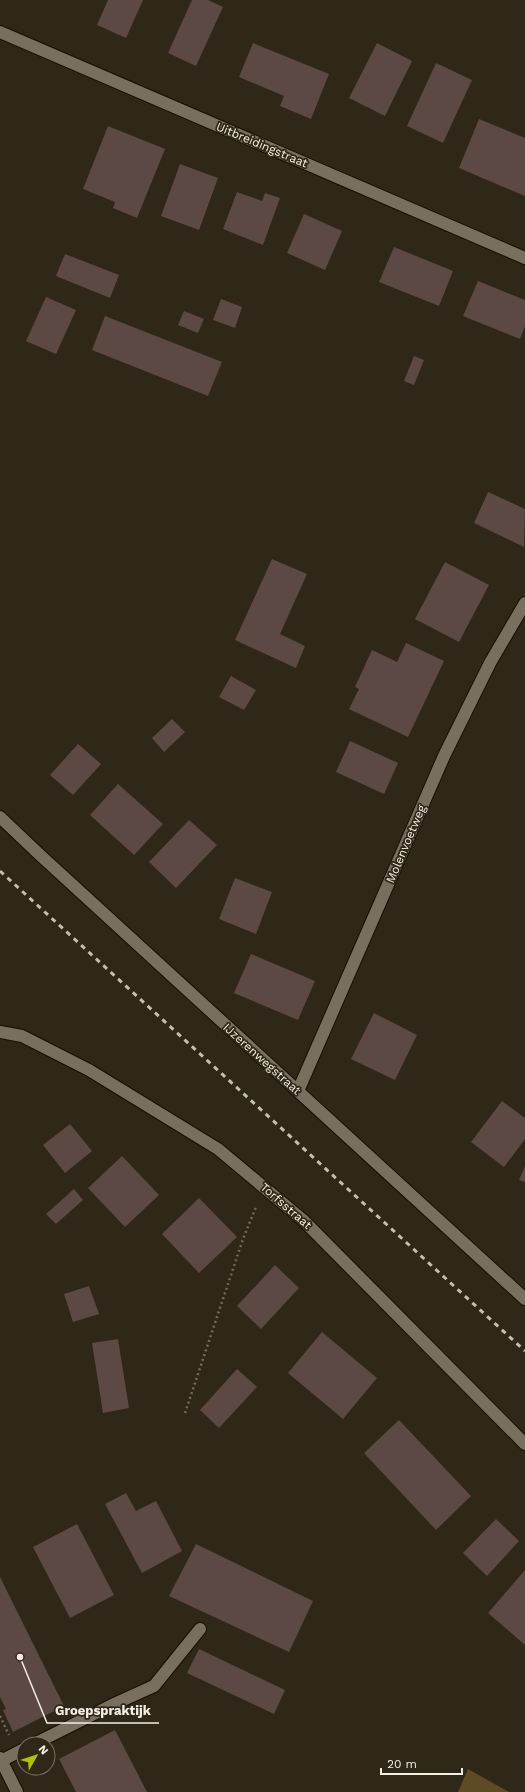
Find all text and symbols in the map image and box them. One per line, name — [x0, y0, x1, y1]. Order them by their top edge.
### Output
street label: Uitbreidingstraat — [214, 119, 310, 171]
street label: Molenvoetweg — [383, 802, 429, 885]
street label: IJzerenwegstraat — [220, 1020, 304, 1098]
street label: Torfsstraat — [257, 1180, 315, 1232]
callout: Groepspraktijk — [47, 1698, 159, 1723]
text: Groepspraktijk — [55, 1703, 152, 1718]
north arrow — [16, 1736, 56, 1776]
text: N — [36, 1743, 51, 1757]
scale bar — [381, 1750, 462, 1776]
text: 20 m — [387, 1757, 417, 1771]

